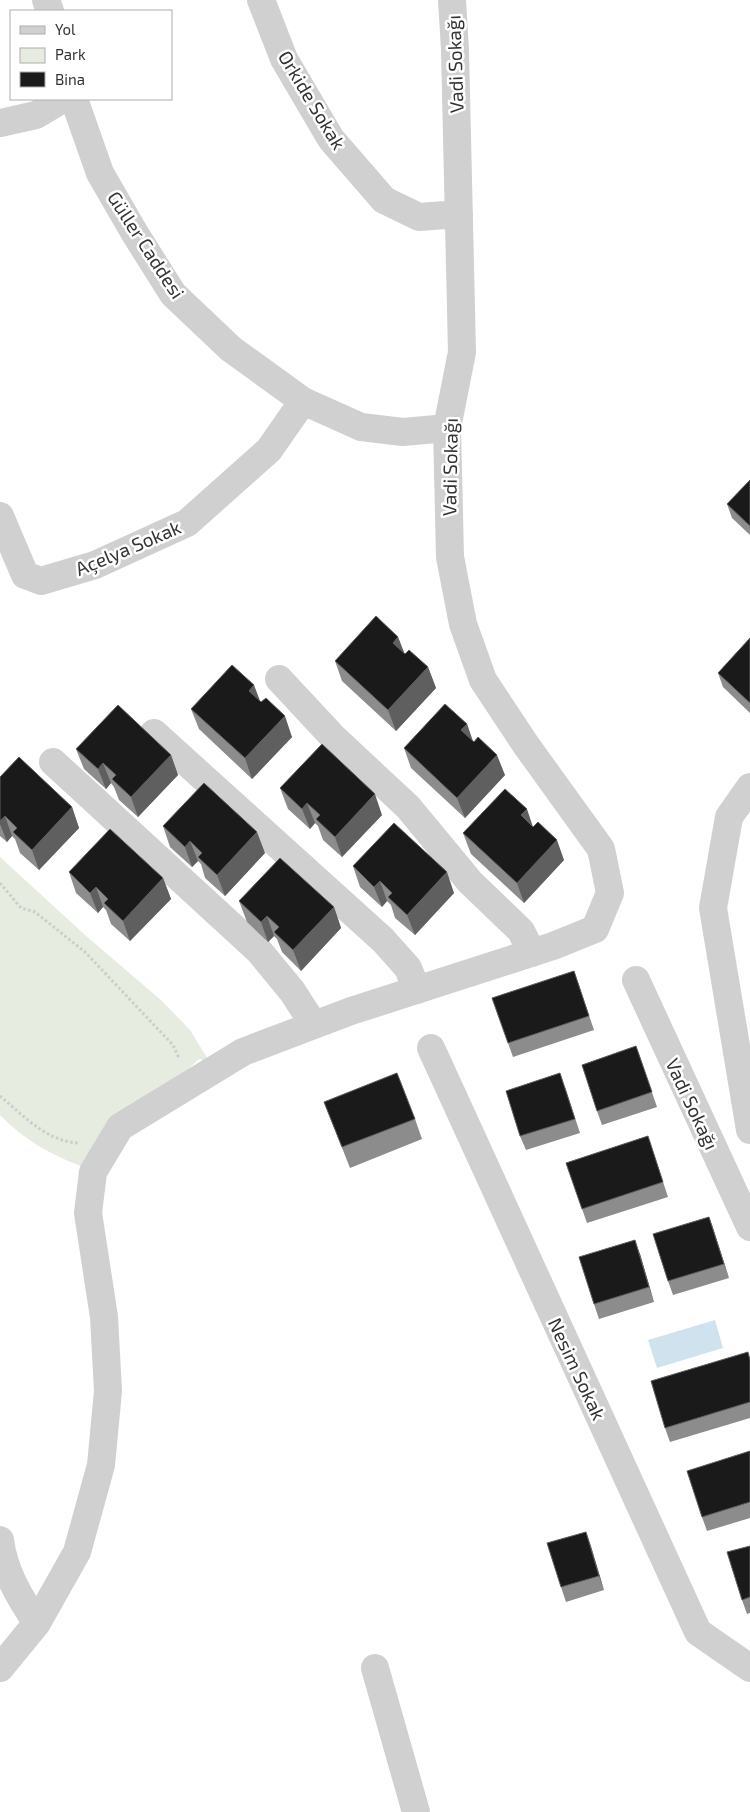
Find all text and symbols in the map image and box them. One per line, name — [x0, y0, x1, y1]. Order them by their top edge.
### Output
legend — [10, 10, 172, 100]
street label: Vadi Sokağı — [441, 15, 468, 113]
text: Yol — [55, 20, 76, 38]
text: Park — [55, 45, 86, 63]
street label: Orkide Sokak — [274, 46, 351, 154]
text: Bina — [55, 70, 85, 88]
street label: Güller Caddesi — [103, 187, 190, 303]
street label: Vadi Sokağı — [437, 418, 462, 516]
street label: Açelya Sokak — [72, 515, 185, 581]
street label: Vadi Sokağı — [661, 1054, 724, 1153]
street label: Nesim Sokak — [544, 1314, 611, 1424]

